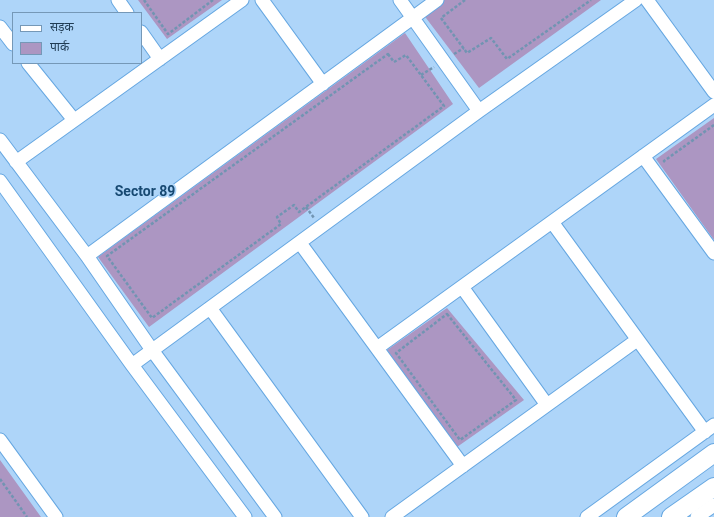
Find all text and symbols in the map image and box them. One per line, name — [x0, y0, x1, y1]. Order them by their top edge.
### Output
legend — [12, 12, 142, 64]
text: सड़क — [50, 20, 74, 34]
text: पार्क — [50, 40, 69, 54]
district label: Sector 89 — [115, 184, 175, 200]

